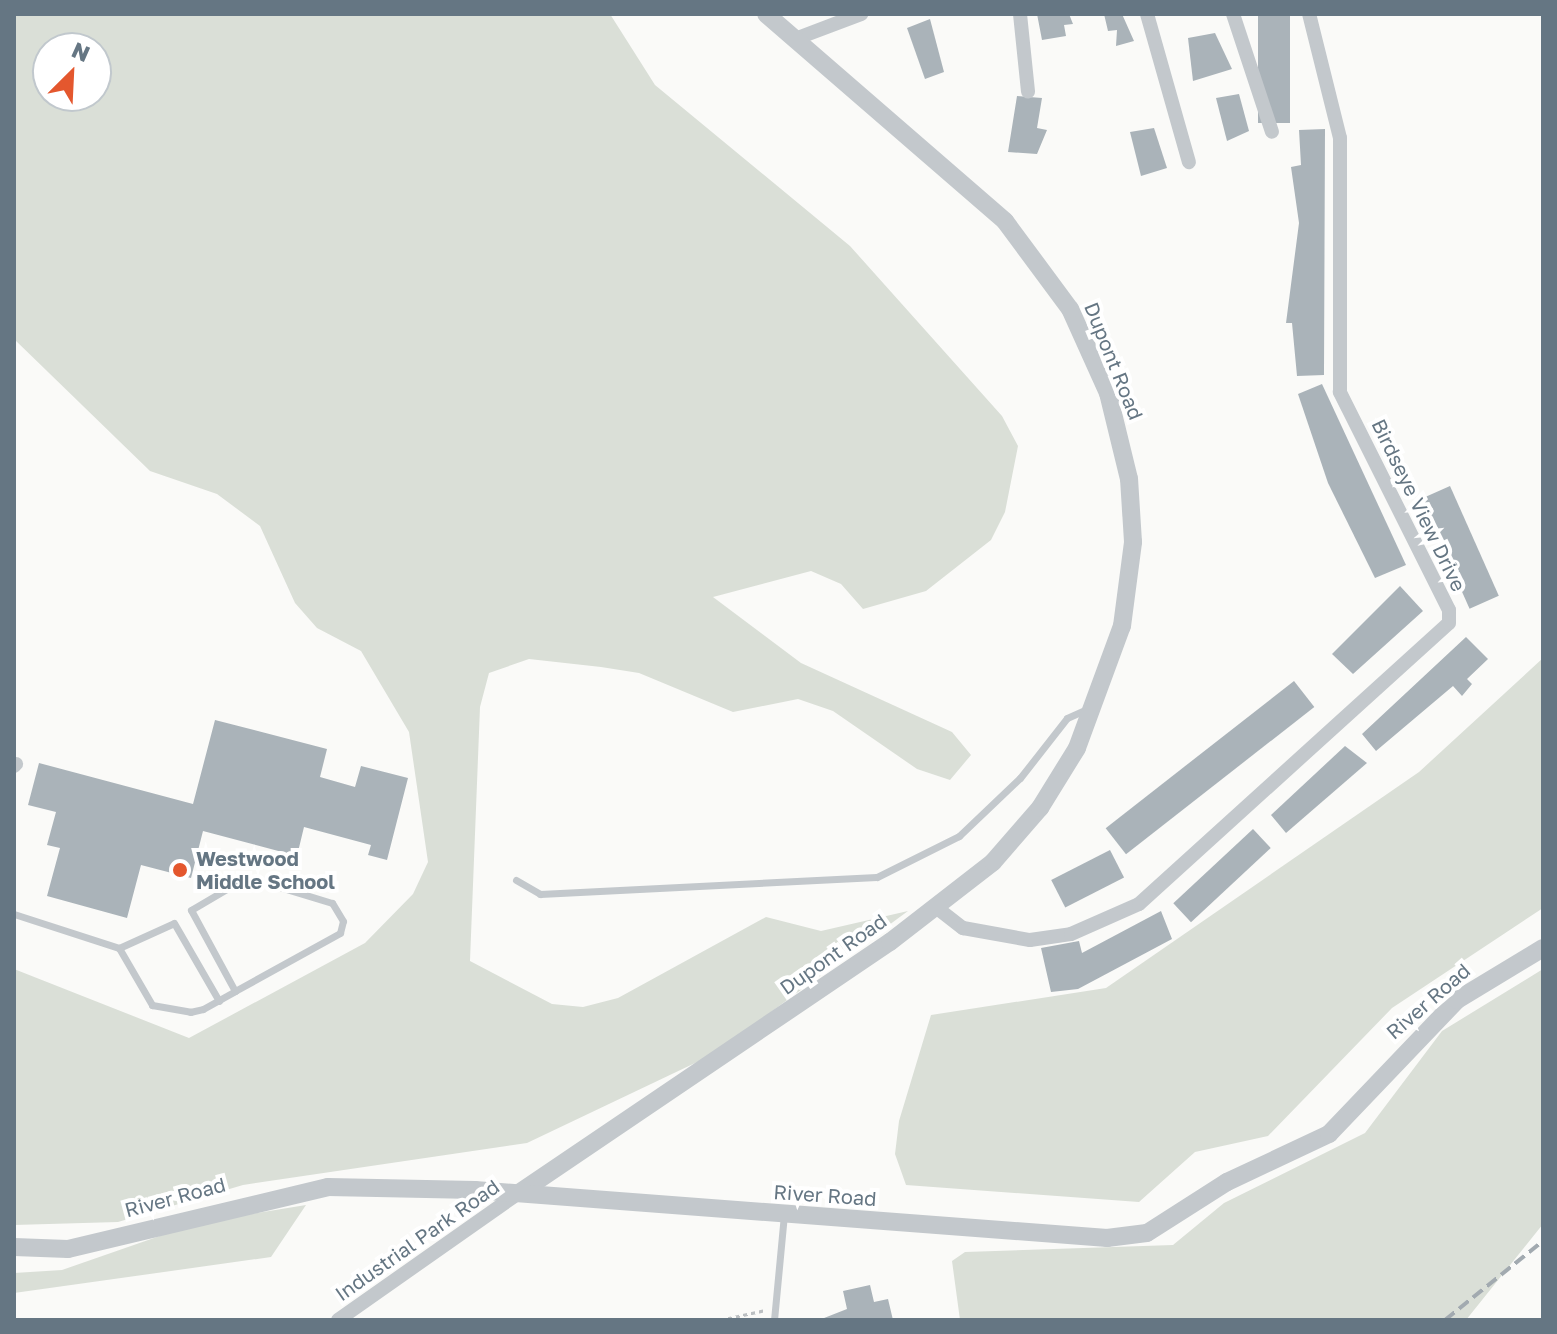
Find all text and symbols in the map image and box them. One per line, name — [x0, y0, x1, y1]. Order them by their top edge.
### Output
north arrow — [32, 32, 112, 112]
text: N — [68, 36, 94, 67]
street label: Dupont Road — [1080, 299, 1148, 423]
street label: Birdseye View Drive — [1367, 415, 1471, 595]
place label: Westwood Middle School — [196, 846, 335, 893]
marker: Westwood Middle School — [171, 861, 189, 879]
street label: Dupont Road — [775, 908, 891, 1000]
street label: River Road — [1381, 958, 1475, 1044]
street label: River Road — [122, 1172, 228, 1222]
street label: Industrial Park Road — [330, 1174, 504, 1306]
street label: River Road — [773, 1179, 877, 1211]

